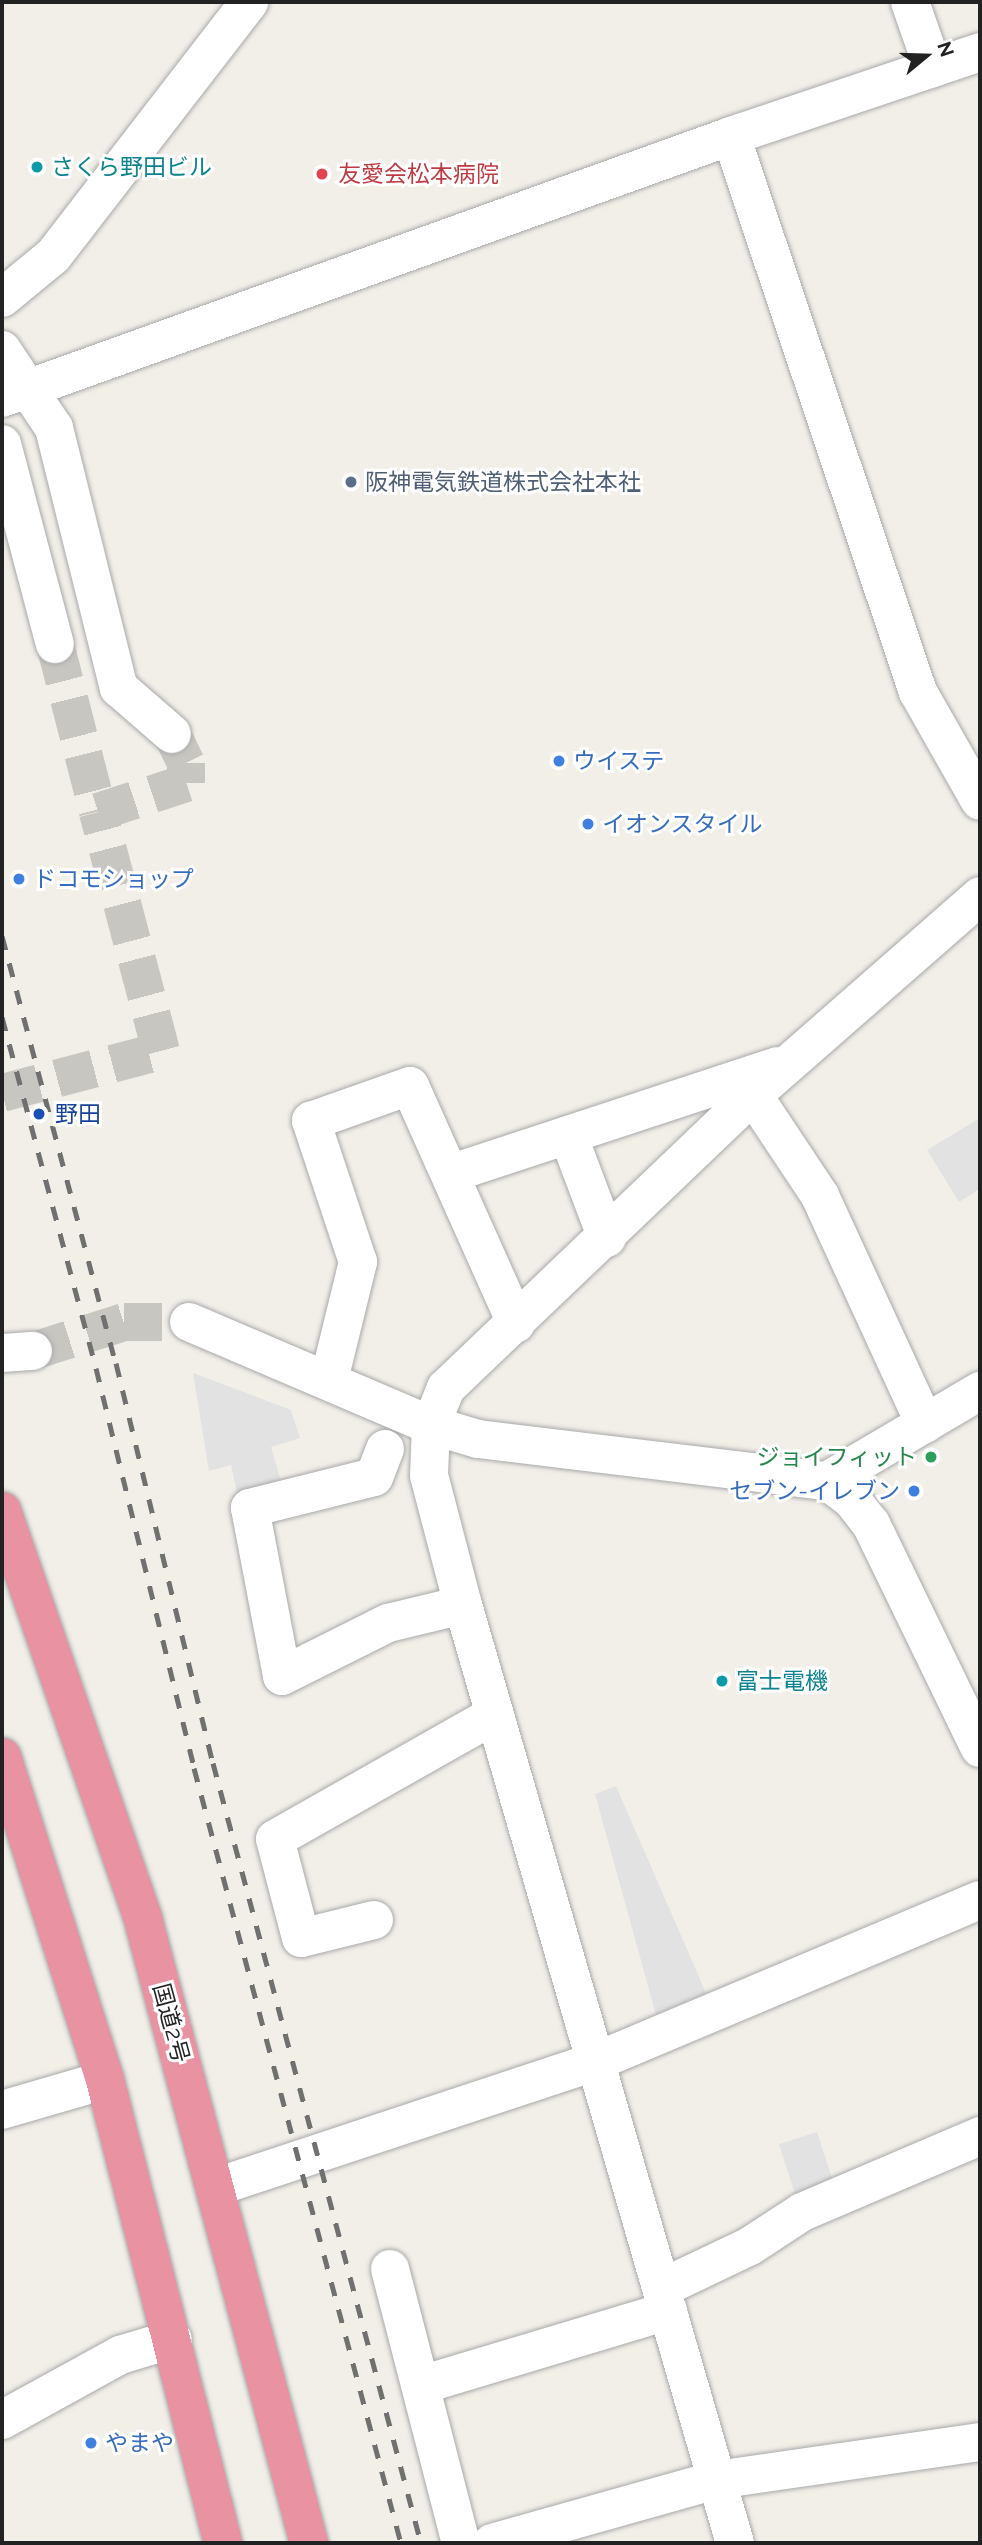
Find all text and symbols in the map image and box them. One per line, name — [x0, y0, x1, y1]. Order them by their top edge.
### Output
north arrow — [891, 21, 961, 91]
text: N — [933, 39, 959, 60]
place label: さくら野田ビル — [51, 153, 212, 181]
marker: さくら野田ビル — [29, 159, 45, 175]
place label: 友愛会松本病院 — [338, 160, 499, 188]
marker: 友愛会松本病院 — [312, 164, 332, 184]
place label: 阪神電気鉄道株式会社本社 — [365, 468, 641, 496]
marker: 阪神電気鉄道株式会社本社 — [343, 474, 359, 490]
place label: ウイステ — [573, 747, 665, 775]
marker: ウイステ — [551, 753, 567, 769]
place label: イオンスタイル — [602, 810, 763, 838]
marker: イオンスタイル — [580, 816, 596, 832]
place label: ドコモショップ — [33, 865, 194, 893]
marker: ドコモショップ — [11, 871, 27, 887]
place label: 野田 — [55, 1100, 101, 1128]
marker: 野田 — [29, 1104, 49, 1124]
place label: ジョイフィット — [756, 1443, 917, 1471]
marker: ジョイフィット — [923, 1449, 939, 1465]
place label: セブン-イレブン — [729, 1477, 900, 1505]
marker: セブン-イレブン — [906, 1483, 922, 1499]
place label: 富士電機 — [736, 1667, 828, 1695]
marker: 富士電機 — [714, 1673, 730, 1689]
street label: 国道2号 — [147, 1980, 195, 2066]
place label: やまや — [105, 2429, 174, 2457]
marker: やまや — [83, 2435, 99, 2451]

